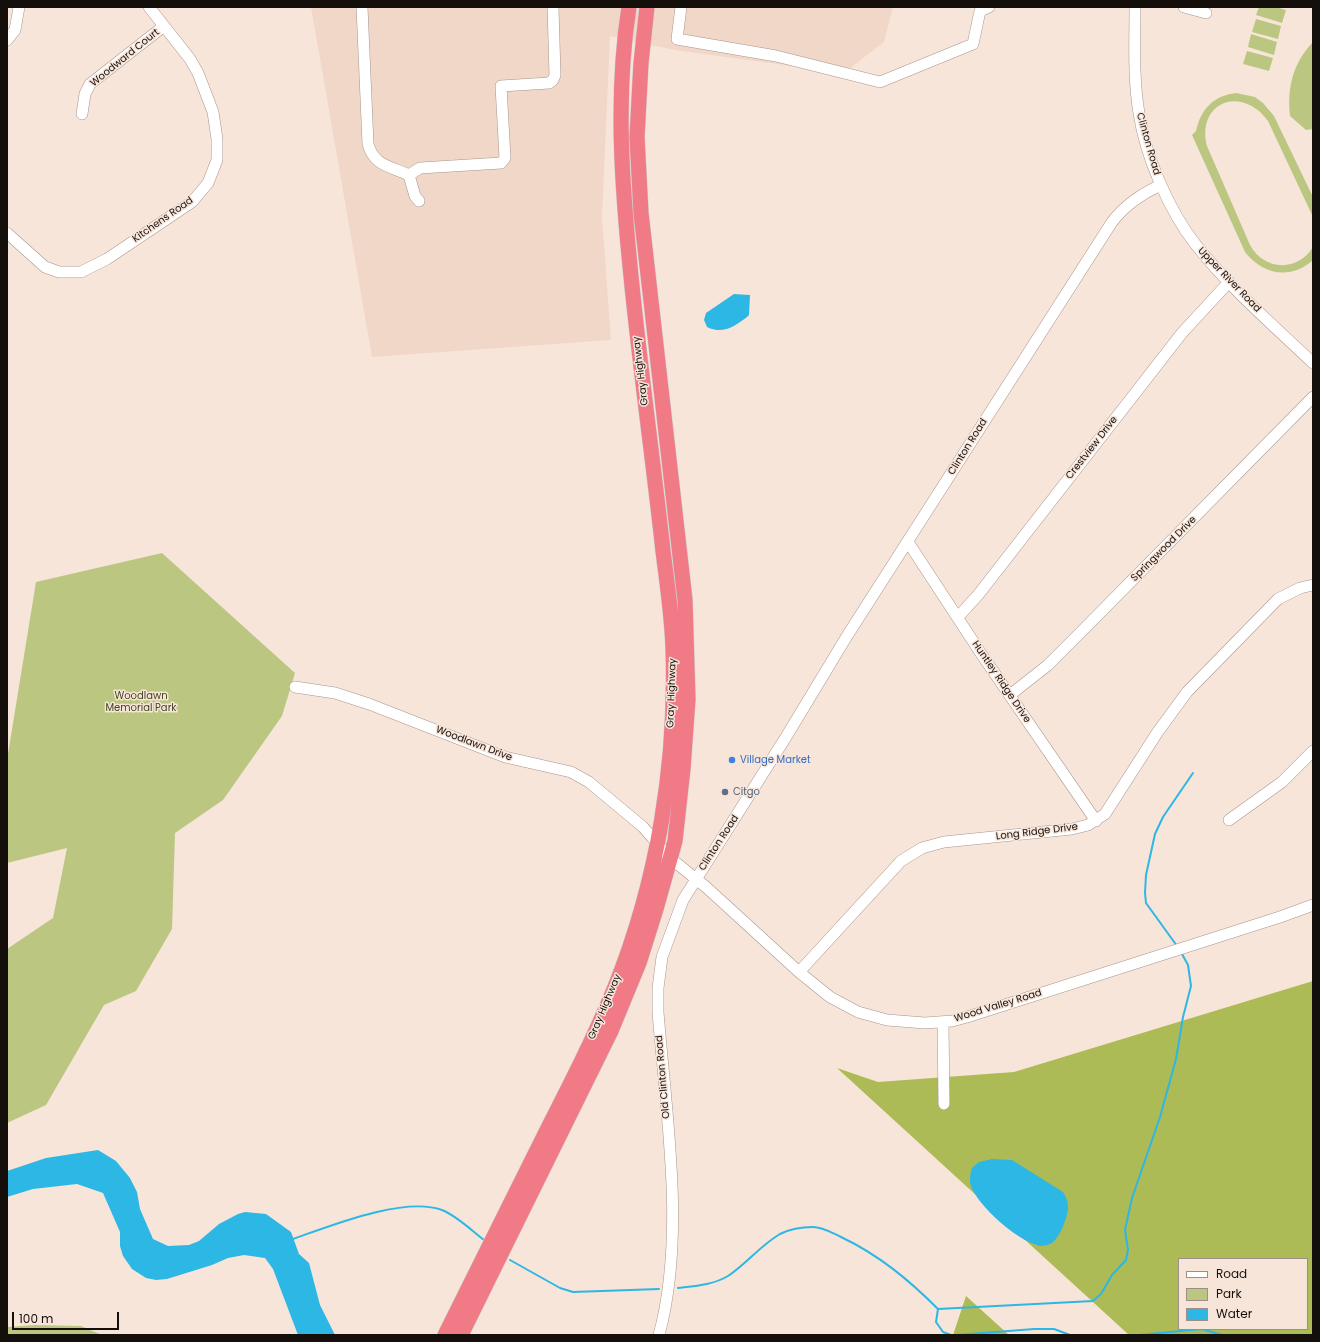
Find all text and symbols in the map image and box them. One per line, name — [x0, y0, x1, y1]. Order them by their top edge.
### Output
street label: Woodward Court — [88, 26, 162, 90]
street label: Clinton Road — [1133, 112, 1163, 176]
street label: Kitchens Road — [130, 195, 196, 245]
street label: Upper River Road — [1195, 245, 1263, 315]
street label: Gray Highway — [631, 336, 651, 406]
street label: Crestview Drive — [1064, 414, 1120, 482]
street label: Clinton Road — [946, 417, 990, 477]
street label: Springwood Drive — [1129, 514, 1199, 584]
street label: Huntley Ridge Drive — [969, 639, 1033, 725]
street label: Gray Highway — [665, 658, 679, 728]
park label: Woodlawn Memorial Park — [105, 690, 177, 714]
street label: Woodlawn Drive — [434, 724, 514, 764]
place label: Village Market — [740, 754, 811, 766]
marker: Village Market — [727, 755, 737, 765]
place label: Citgo — [733, 786, 760, 798]
marker: Citgo — [720, 787, 730, 797]
street label: Clinton Road — [696, 813, 742, 873]
street label: Long Ridge Drive — [995, 821, 1079, 843]
street label: Gray Highway — [586, 973, 624, 1041]
street label: Wood Valley Road — [953, 987, 1043, 1025]
street label: Old Clinton Road — [653, 1035, 673, 1119]
legend — [1178, 1258, 1308, 1330]
text: Road — [1216, 1265, 1247, 1282]
text: Park — [1216, 1285, 1242, 1302]
scale bar — [14, 1304, 121, 1330]
text: Water — [1216, 1305, 1252, 1322]
text: 100 m — [19, 1310, 53, 1327]

